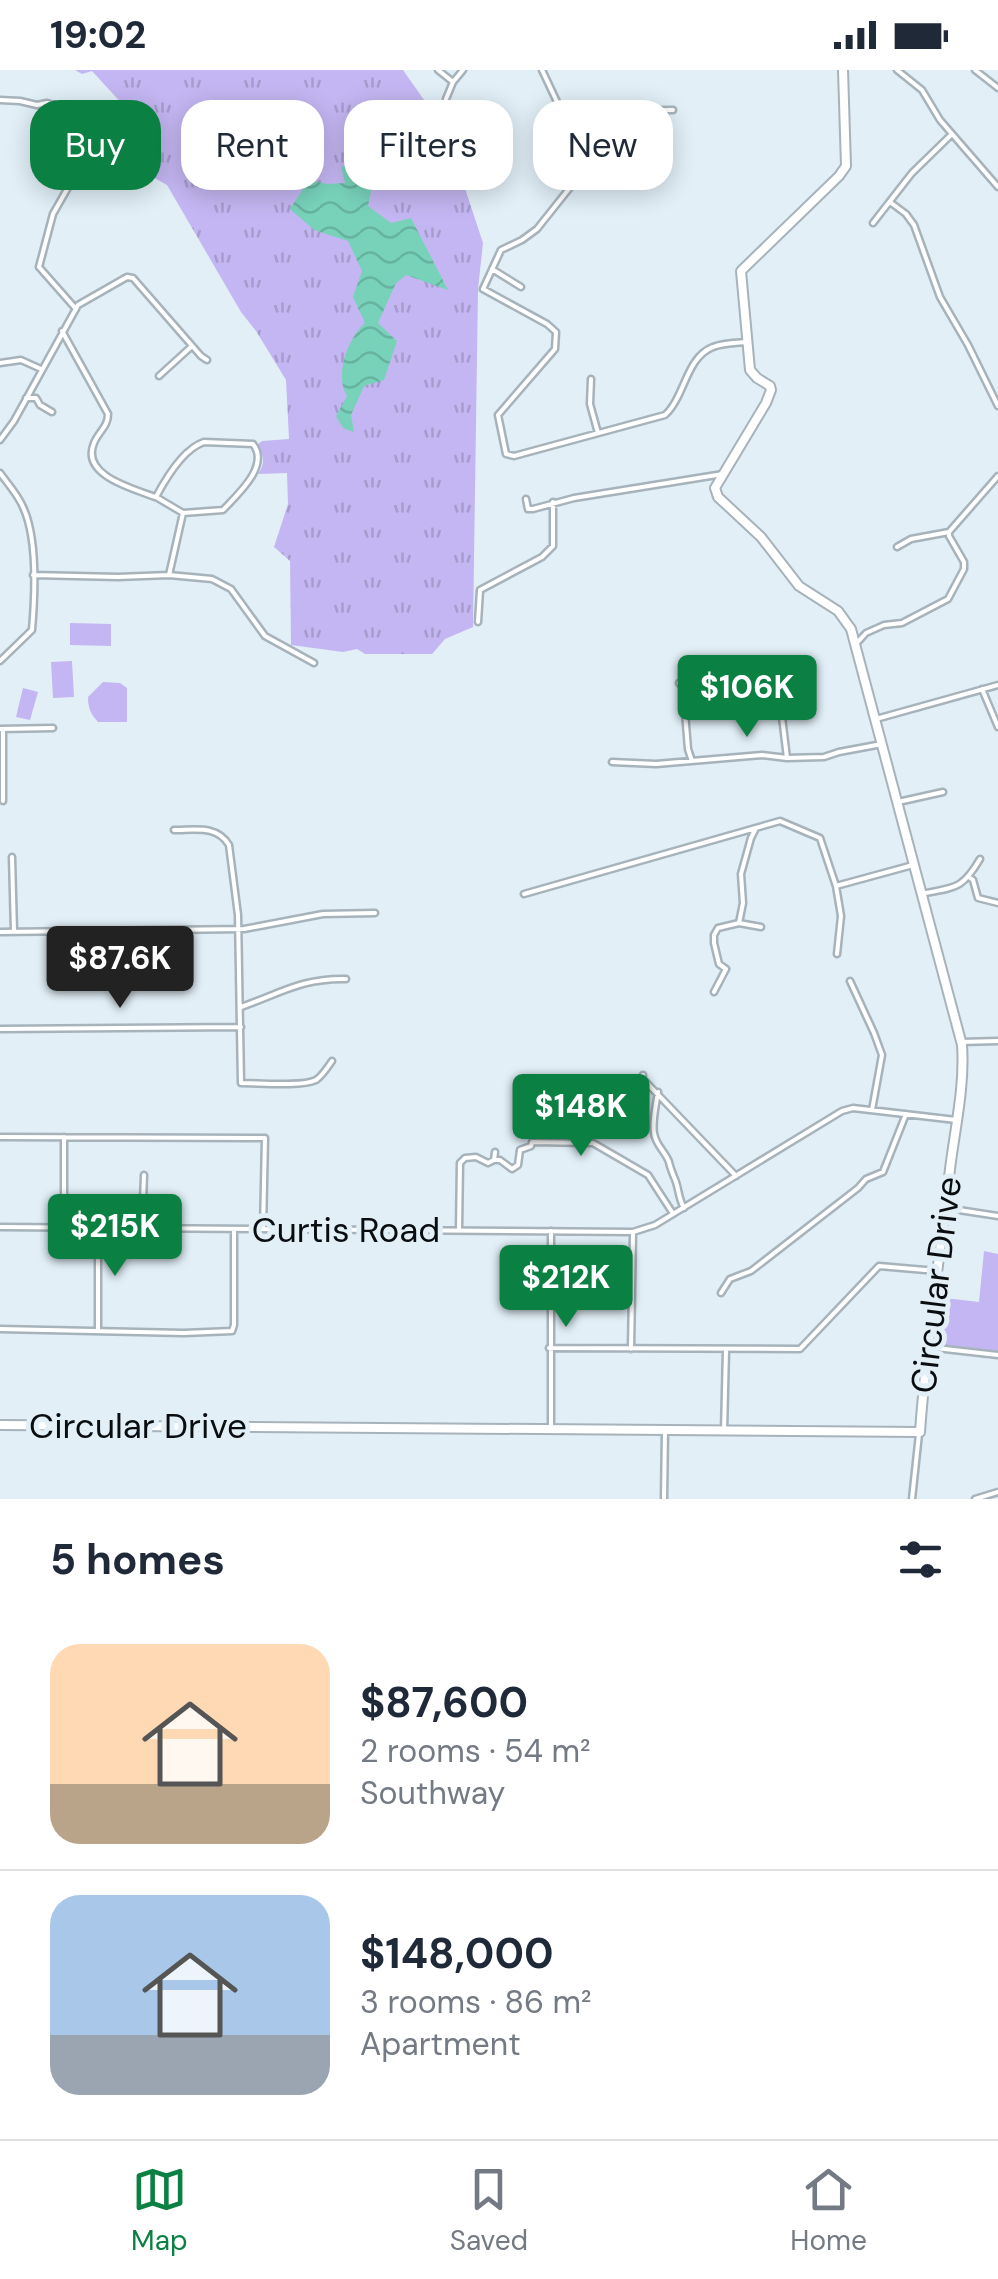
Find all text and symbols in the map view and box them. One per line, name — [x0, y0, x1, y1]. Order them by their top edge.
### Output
text: 19:02 — [50, 10, 146, 60]
chip: Buy — [30, 100, 161, 190]
chip: Rent — [181, 100, 324, 190]
chip: Filters — [344, 100, 513, 190]
chip: New — [533, 100, 673, 190]
pin: $106K — [677, 655, 817, 740]
text: $106K — [700, 666, 794, 708]
pin: $87.6K — [39, 926, 201, 1011]
text: $87.6K — [69, 937, 171, 979]
pin: $148K — [511, 1074, 651, 1159]
text: $148K — [535, 1085, 627, 1127]
street label: Circular Drive — [900, 1174, 972, 1396]
pin: $215K — [45, 1194, 185, 1279]
text: $215K — [70, 1205, 160, 1247]
street label: Curtis Road — [252, 1207, 440, 1253]
pin: $212K — [496, 1245, 636, 1330]
text: $212K — [522, 1256, 610, 1298]
street label: Circular Drive — [29, 1403, 247, 1449]
text: 5 homes — [50, 1532, 225, 1587]
icon: filters — [893, 1532, 948, 1587]
text: $87,600 — [360, 1675, 528, 1730]
icon: home — [130, 1684, 250, 1804]
text: 2 rooms · 54 m² — [360, 1730, 591, 1772]
text: Southway — [360, 1772, 505, 1814]
text: $148,000 — [360, 1926, 554, 1981]
icon: home — [130, 1935, 250, 2055]
text: 3 rooms · 86 m² — [360, 1981, 592, 2023]
text: Apartment — [360, 2023, 521, 2065]
tab: Map — [131, 2162, 187, 2259]
tab: Saved — [450, 2162, 528, 2259]
tab: Home — [790, 2162, 867, 2259]

